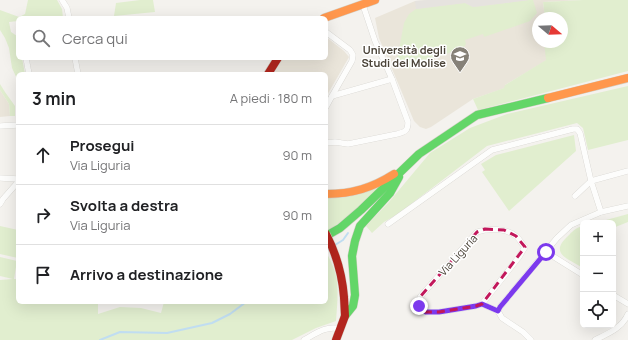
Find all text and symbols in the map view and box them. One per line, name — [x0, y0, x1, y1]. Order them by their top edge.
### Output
north arrow — [532, 12, 568, 48]
search box — [16, 16, 328, 60]
icon: search — [30, 27, 52, 49]
text: Cerca qui — [62, 28, 128, 49]
place label: Università degli Studi del Molise — [361, 42, 446, 70]
school or university icon: Università degli Studi del Molise — [449, 45, 471, 73]
text: 3 min — [32, 87, 76, 110]
text: A piedi · 180 m — [230, 89, 312, 107]
text: Prosegui — [70, 135, 134, 156]
icon: ahead — [32, 144, 54, 166]
text: 90 m — [282, 146, 312, 164]
text: Via Liguria — [70, 156, 130, 174]
text: Svolta a destra — [70, 195, 178, 216]
icon: right — [32, 204, 54, 226]
text: 90 m — [282, 206, 312, 224]
text: Via Liguria — [70, 216, 130, 234]
map controls — [580, 220, 616, 328]
button: + — [580, 220, 616, 256]
street label: Via Liguria — [435, 231, 480, 279]
route start — [537, 243, 555, 261]
button: − — [580, 256, 616, 292]
icon: arrive — [32, 264, 54, 286]
text: Arrivo a destinazione — [70, 264, 223, 285]
button: locate — [580, 292, 616, 328]
route end — [410, 297, 428, 315]

